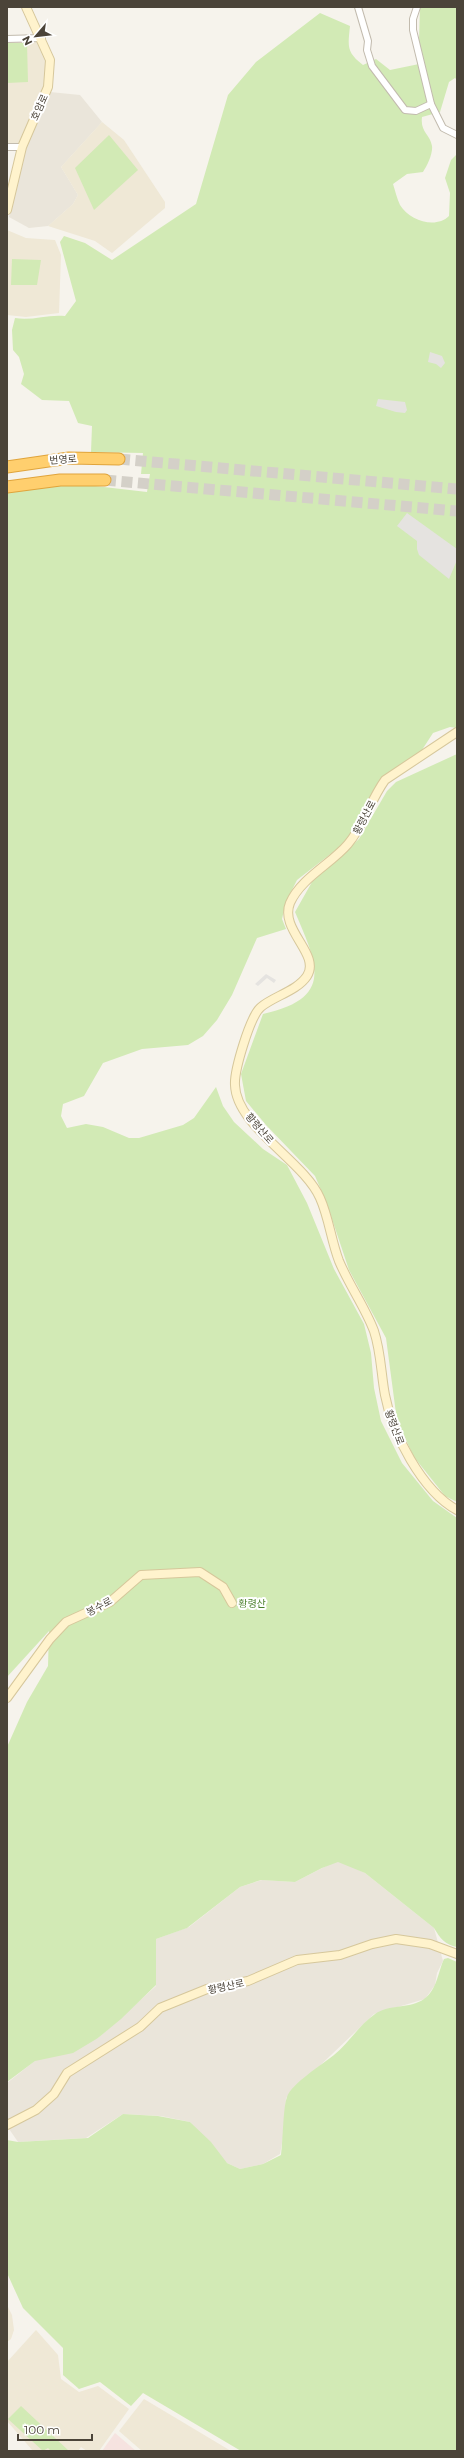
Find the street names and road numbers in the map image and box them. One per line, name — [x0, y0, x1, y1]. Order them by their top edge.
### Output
street label: 호암로 — [28, 92, 51, 122]
street label: 번영로 — [49, 452, 77, 467]
street label: 황령산로 — [350, 798, 379, 837]
street label: 황령산로 — [243, 1110, 277, 1146]
street label: 황령산로 — [382, 1408, 407, 1447]
street label: 봉수로 — [84, 1594, 114, 1619]
street label: 황령산로 — [207, 1976, 245, 1997]

